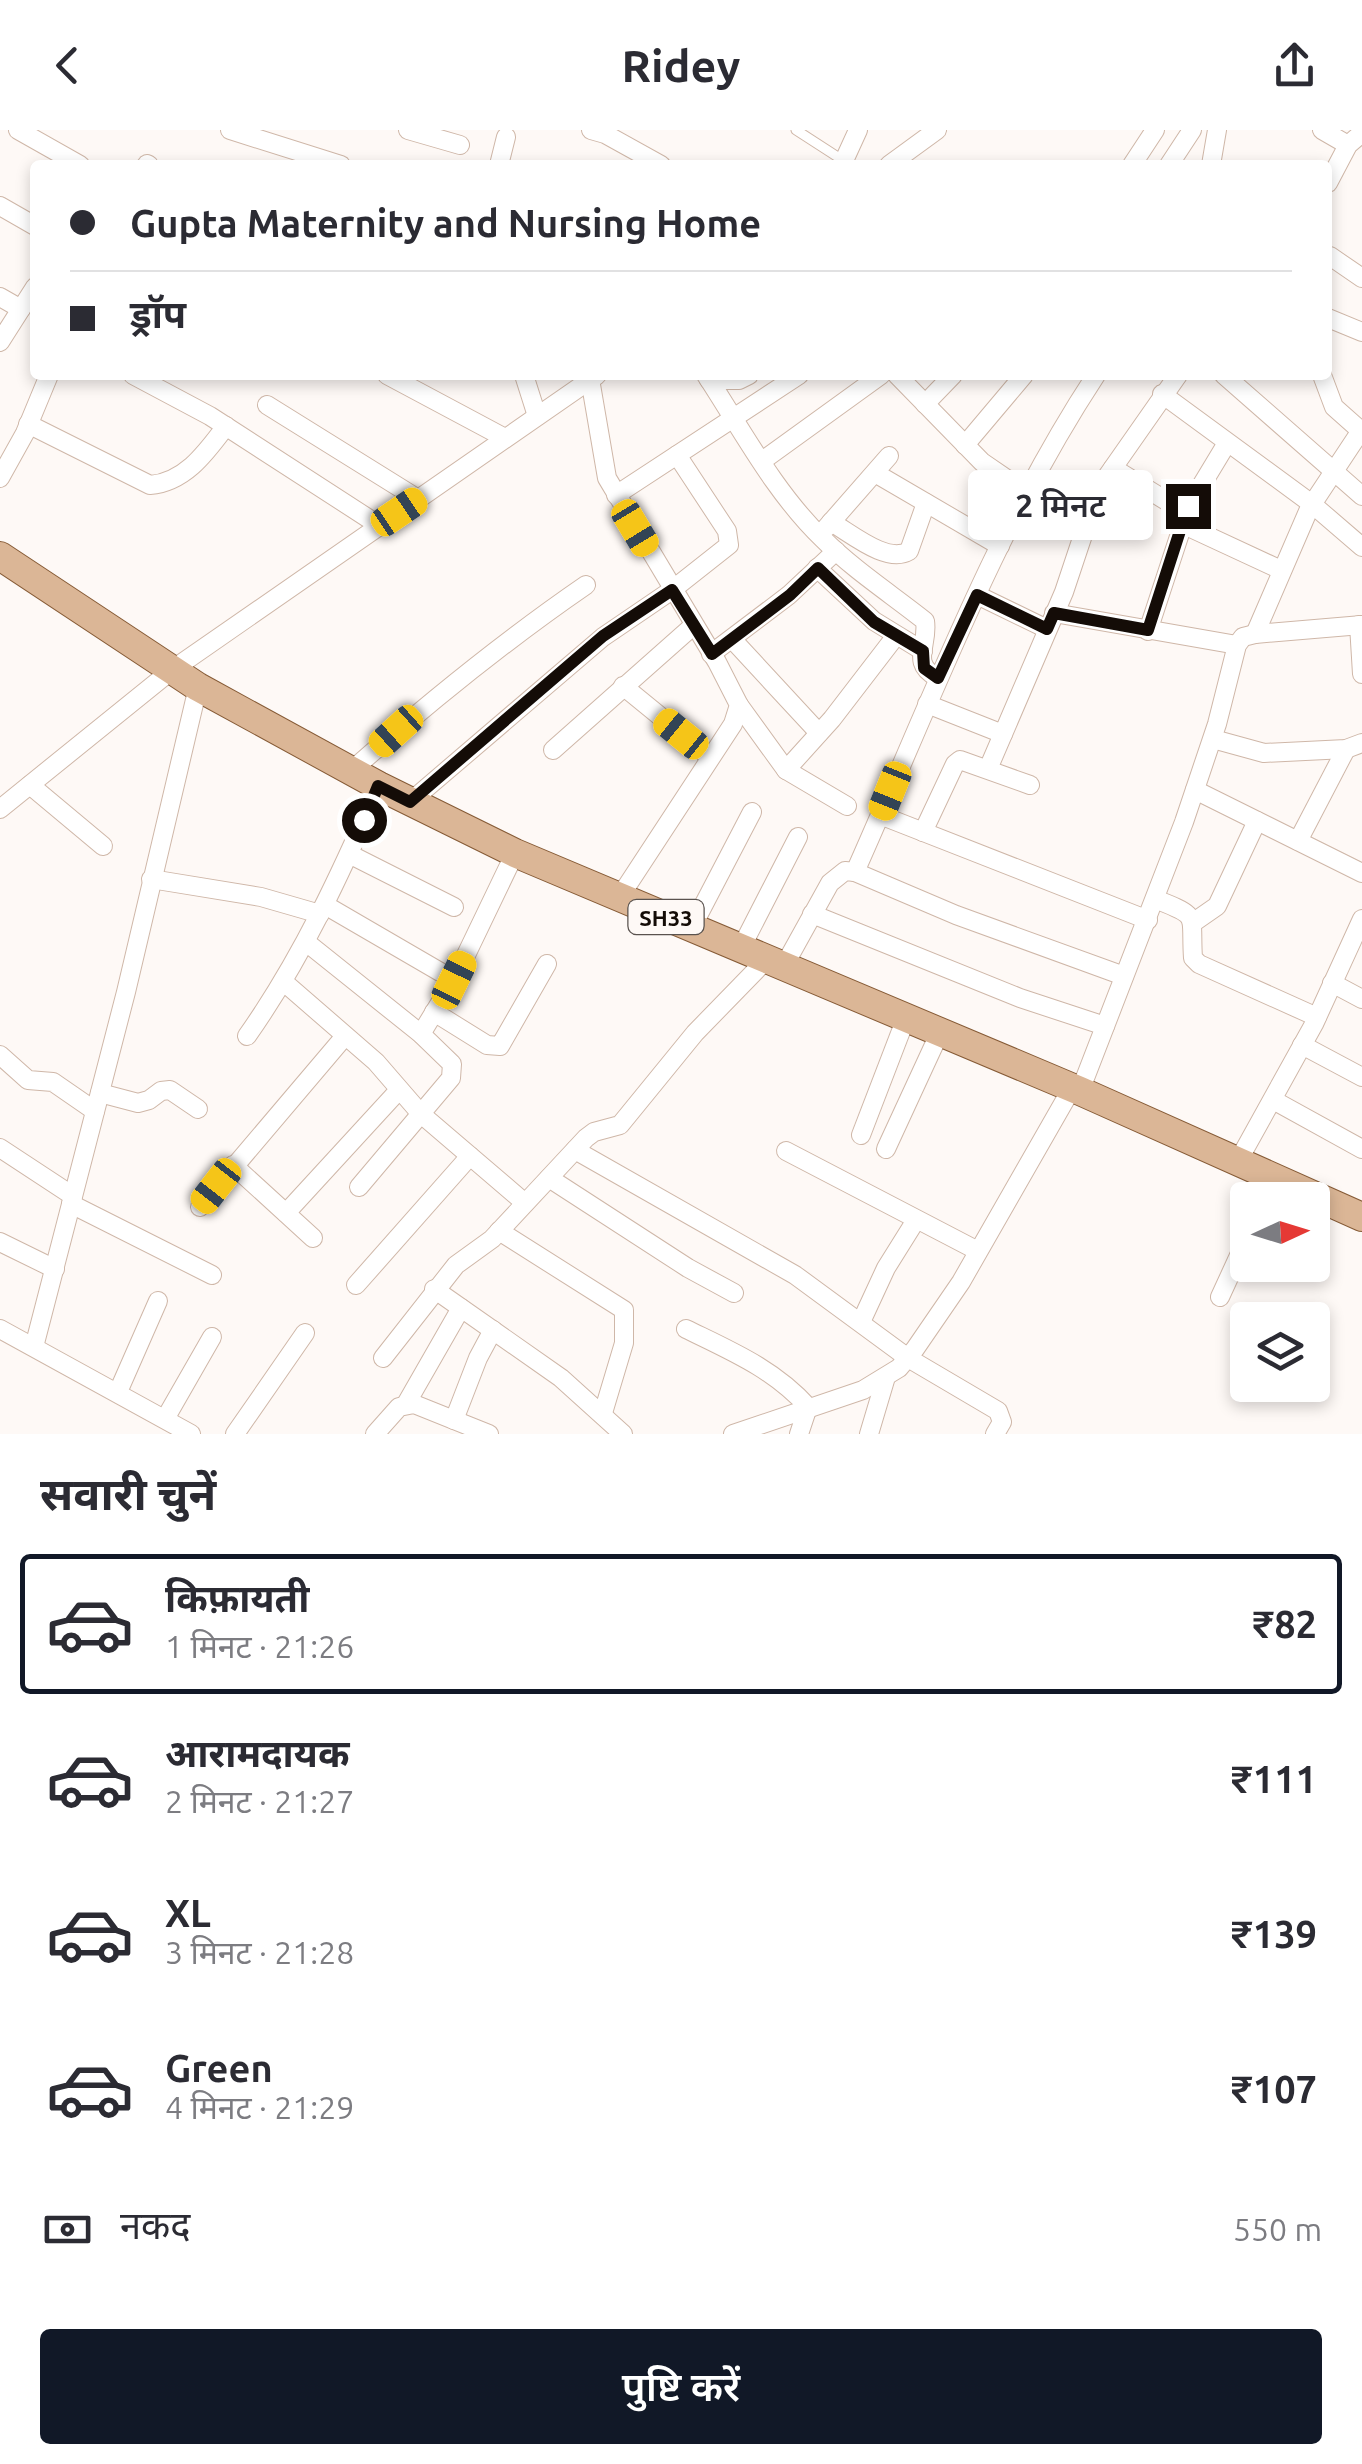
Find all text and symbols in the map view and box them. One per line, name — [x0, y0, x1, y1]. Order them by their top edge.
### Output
icon: back — [40, 38, 95, 93]
icon: share — [1267, 38, 1322, 93]
text: Ridey — [622, 40, 740, 91]
text: Gupta Maternity and Nursing Home — [130, 202, 761, 244]
text: ड्रॉप — [130, 293, 186, 335]
callout: 2 मिनट — [968, 471, 1153, 541]
car — [366, 483, 432, 541]
route end — [1166, 484, 1211, 529]
text: 2 मिनट — [1015, 487, 1106, 523]
car — [607, 495, 663, 561]
car — [364, 700, 428, 762]
car — [648, 703, 714, 765]
car — [865, 758, 915, 824]
route start — [342, 798, 387, 843]
road number: SH33 — [628, 900, 704, 934]
car — [427, 946, 481, 1014]
car — [186, 1153, 246, 1219]
north arrow — [1230, 1182, 1330, 1282]
map controls — [1230, 1182, 1330, 1402]
button: layers — [1230, 1302, 1330, 1402]
text: सवारी चुनें — [40, 1468, 216, 1519]
text: किफ़ायती — [165, 1577, 309, 1619]
icon: car — [45, 1579, 135, 1669]
text: ₹82 — [1253, 1603, 1317, 1645]
text: 1 मिनट · 21:26 — [165, 1628, 354, 1664]
text: आरामदायक — [165, 1732, 349, 1774]
icon: car — [45, 1734, 135, 1824]
text: ₹111 — [1231, 1758, 1317, 1800]
text: 2 मिनट · 21:27 — [165, 1783, 354, 1819]
icon: car — [45, 1889, 135, 1979]
text: XL — [165, 1892, 211, 1934]
text: ₹139 — [1231, 1913, 1317, 1955]
text: 3 मिनट · 21:28 — [165, 1934, 354, 1970]
icon: car — [45, 2044, 135, 2134]
text: Green — [165, 2047, 273, 2089]
text: ₹107 — [1231, 2068, 1317, 2110]
text: 4 मिनट · 21:29 — [165, 2089, 354, 2125]
icon: cash — [40, 2202, 95, 2257]
text: नकद — [120, 2204, 190, 2246]
text: 550 m — [1233, 2211, 1322, 2247]
button: पुष्टि करें — [40, 2329, 1322, 2444]

